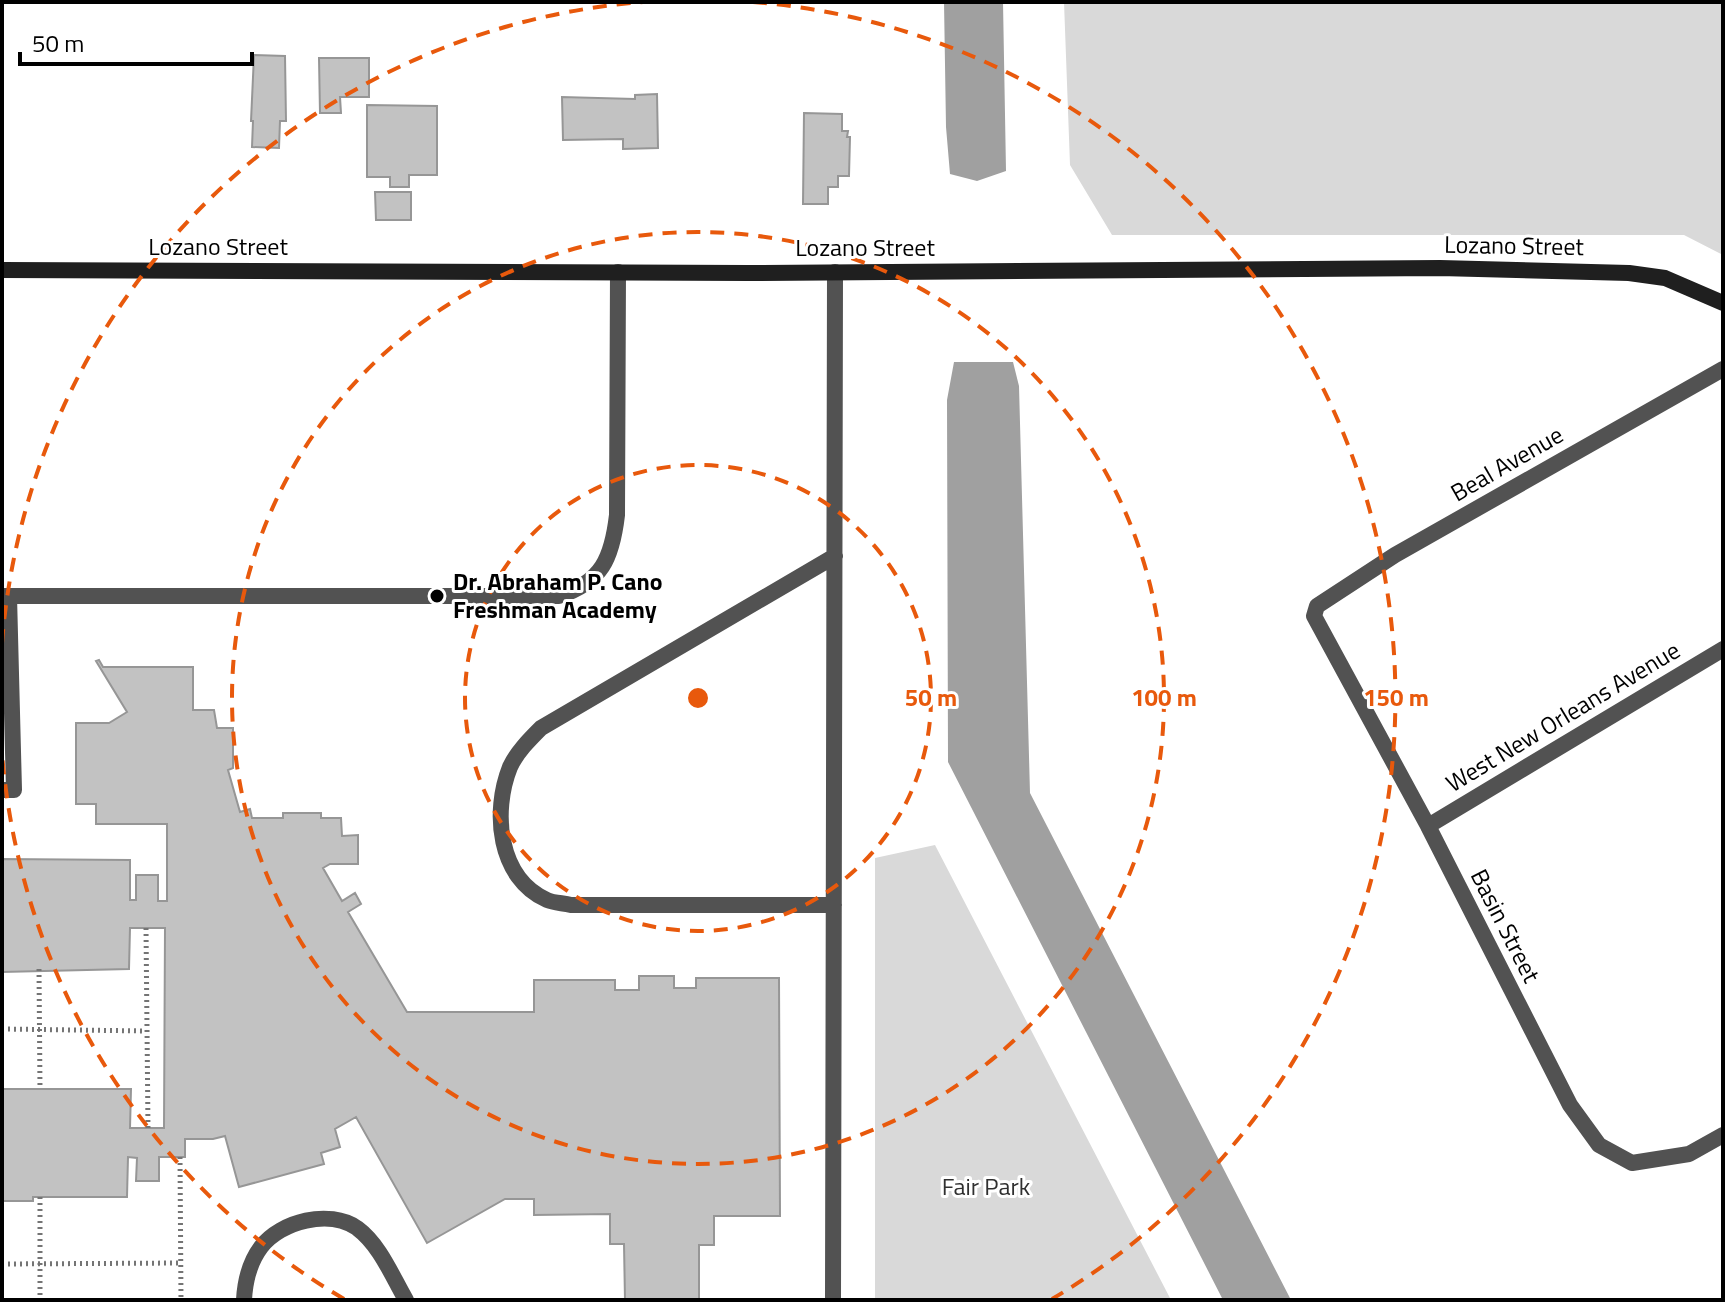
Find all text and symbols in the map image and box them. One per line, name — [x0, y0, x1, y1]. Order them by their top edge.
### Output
scale bar — [20, 16, 252, 66]
text: 50 m — [32, 25, 84, 61]
street label: Lozano Street — [1444, 226, 1585, 264]
street label: Lozano Street — [148, 228, 288, 264]
street label: Lozano Street — [795, 229, 935, 265]
street label: Beal Avenue — [1443, 416, 1570, 510]
place label: Dr. Abraham P. Cano Freshman Academy — [453, 563, 663, 627]
marker: Dr. Abraham P. Cano Freshman Academy — [428, 587, 446, 605]
street label: West New Orleans Avenue — [1438, 632, 1686, 801]
text: 50 m — [905, 679, 957, 715]
text: 100 m — [1131, 679, 1197, 715]
text: 150 m — [1363, 679, 1429, 715]
centre of rings — [684, 684, 712, 712]
street label: Basin Street — [1462, 862, 1550, 989]
park label: Fair Park — [942, 1168, 1031, 1204]

